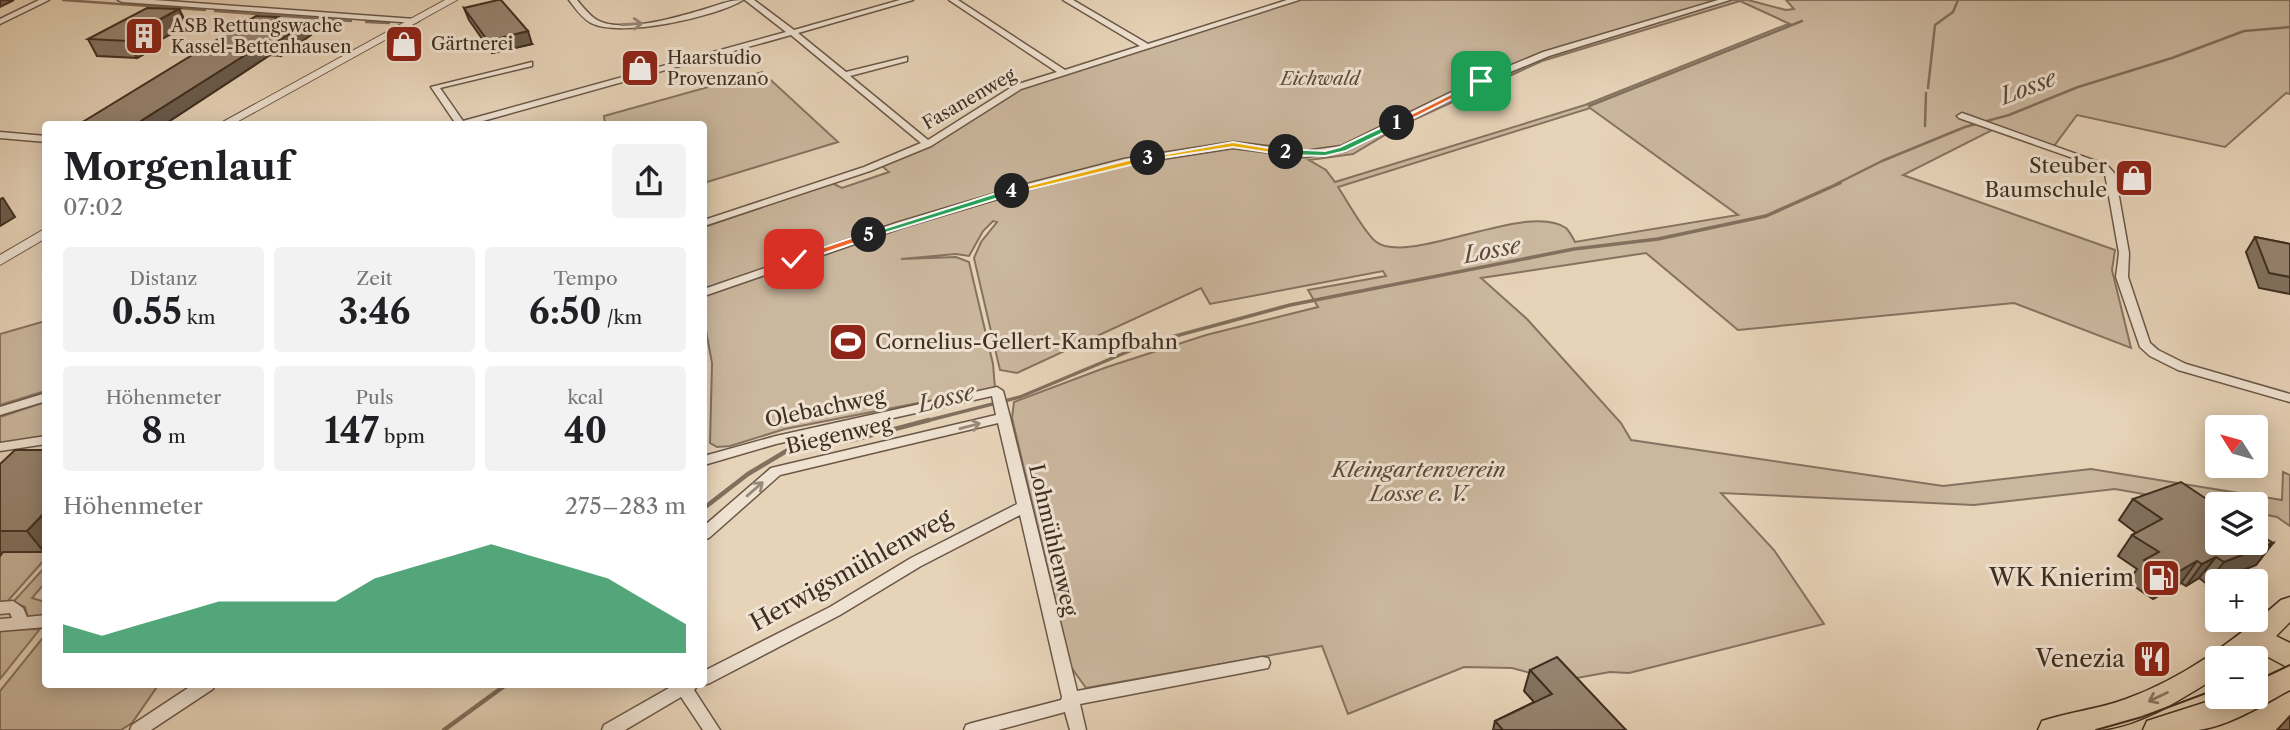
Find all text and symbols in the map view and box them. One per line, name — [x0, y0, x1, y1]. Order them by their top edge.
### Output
building icon: ASB Rettungswache Kassel-Bettenhausen — [123, 15, 165, 57]
place label: ASB Rettungswache Kassel-Bettenhausen — [170, 15, 351, 58]
one-way arrow — [620, 18, 643, 31]
shop icon: Gärtnerei — [383, 23, 425, 65]
place label: Gärtnerei — [431, 33, 514, 55]
shop icon: Haarstudio Provenzano — [619, 47, 661, 89]
place label: Haarstudio Provenzano — [667, 47, 768, 90]
pin — [1451, 51, 1511, 111]
icon: arrive — [1462, 62, 1500, 100]
street label: Fasanenweg — [918, 63, 1020, 135]
water label: Losse — [1994, 63, 2061, 111]
park label: Eichwald — [1278, 68, 1362, 90]
pin: 1 — [1380, 106, 1414, 140]
text: 1 — [1392, 111, 1401, 134]
pin: 2 — [1268, 134, 1304, 170]
pin: 3 — [1130, 140, 1166, 176]
text: 2 — [1280, 140, 1291, 163]
text: Morgenlauf — [63, 143, 292, 190]
button: share — [612, 144, 686, 218]
text: 3 — [1142, 146, 1153, 169]
place label: Steuber Baumschule — [1985, 153, 2107, 202]
shop icon: Steuber Baumschule — [2113, 157, 2155, 199]
pin: 4 — [995, 174, 1030, 208]
text: 4 — [1006, 179, 1017, 202]
text: 07:02 — [63, 193, 123, 221]
pin: 5 — [852, 218, 886, 252]
text: 5 — [863, 223, 874, 246]
pin — [764, 229, 824, 289]
water label: Losse — [1459, 231, 1524, 270]
icon: check — [775, 240, 813, 278]
text: Distanz — [130, 267, 197, 290]
text: Zeit — [357, 267, 393, 290]
text: Tempo — [553, 267, 618, 290]
text: 0.55 — [112, 290, 182, 333]
text: 3:46 — [339, 290, 410, 333]
text: 6:50 — [529, 290, 602, 333]
text: km — [182, 306, 215, 329]
text: /km — [602, 306, 642, 329]
sports icon: Cornelius-Gellert-Kampfbahn — [827, 321, 869, 363]
place label: Cornelius-Gellert-Kampfbahn — [875, 329, 1178, 354]
water label: Losse — [913, 377, 978, 419]
street label: Olebachweg — [762, 382, 888, 432]
text: Höhenmeter — [106, 386, 221, 409]
text: Puls — [355, 386, 394, 409]
text: kcal — [568, 386, 603, 409]
text: 8 — [141, 409, 163, 452]
text: 147 — [324, 409, 379, 452]
text: 40 — [564, 409, 607, 452]
street label: Biegenweg — [784, 410, 895, 459]
north arrow — [2205, 415, 2268, 478]
map controls — [2205, 415, 2268, 709]
one-way arrow — [958, 419, 981, 432]
text: m — [163, 425, 186, 448]
text: bpm — [379, 425, 425, 448]
park label: Kleingartenverein Losse e. V. — [1330, 457, 1506, 506]
street label: Lohmühlenweg — [1024, 461, 1083, 619]
one-way arrow — [746, 481, 764, 497]
text: Höhenmeter — [63, 492, 203, 520]
text: 275–283 m — [565, 492, 686, 520]
button: layers — [2205, 492, 2268, 555]
street label: Herwigsmühlenweg — [745, 502, 957, 637]
fuel station icon: WK Knierim — [2140, 557, 2182, 599]
place label: WK Knierim — [1988, 563, 2134, 592]
button: + — [2205, 569, 2268, 632]
restaurant icon: Venezia — [2131, 638, 2173, 680]
place label: Venezia — [2035, 644, 2125, 673]
button: − — [2205, 646, 2268, 709]
one-way arrow — [2148, 691, 2169, 704]

